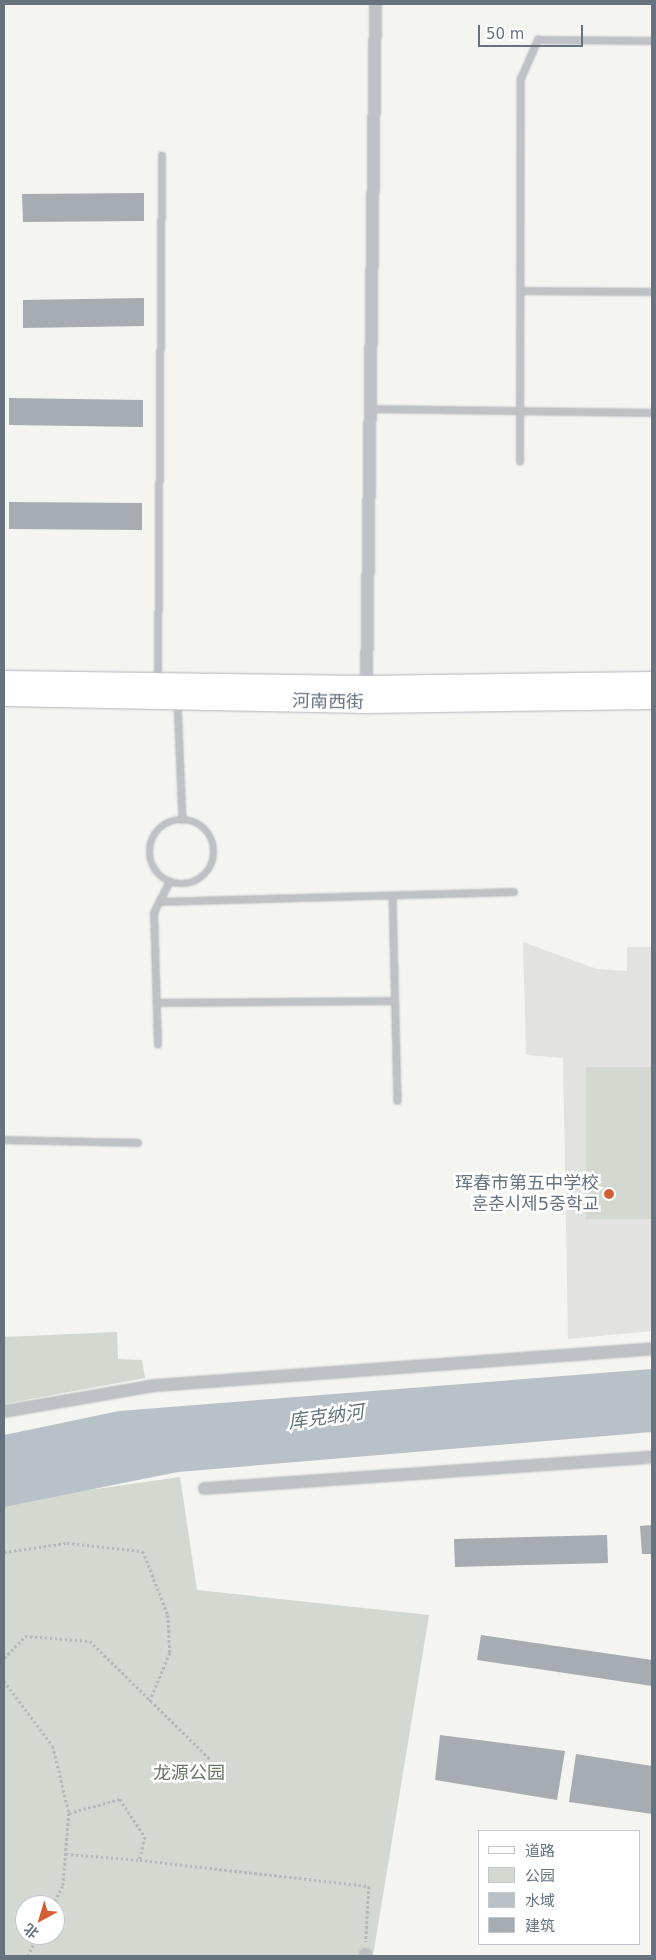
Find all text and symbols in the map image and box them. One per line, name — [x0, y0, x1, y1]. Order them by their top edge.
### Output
scale bar — [481, 15, 586, 47]
text: 50 m — [486, 25, 524, 43]
street label: 河南西街 — [292, 691, 364, 713]
place label: 珲春市第五中学校 훈춘시제5중학교 — [455, 1173, 599, 1216]
marker: 珲春市第五中学校 훈춘시제5중학교 — [603, 1188, 615, 1200]
water label: 库克纳河 — [287, 1400, 365, 1434]
park label: 龙源公园 — [153, 1762, 225, 1784]
legend — [478, 1830, 641, 1945]
text: 道路 — [525, 1842, 555, 1860]
text: 公园 — [525, 1867, 555, 1885]
text: 水域 — [525, 1892, 555, 1910]
north arrow — [15, 1895, 65, 1945]
text: 建筑 — [525, 1917, 555, 1935]
text: 北 — [21, 1920, 42, 1942]

